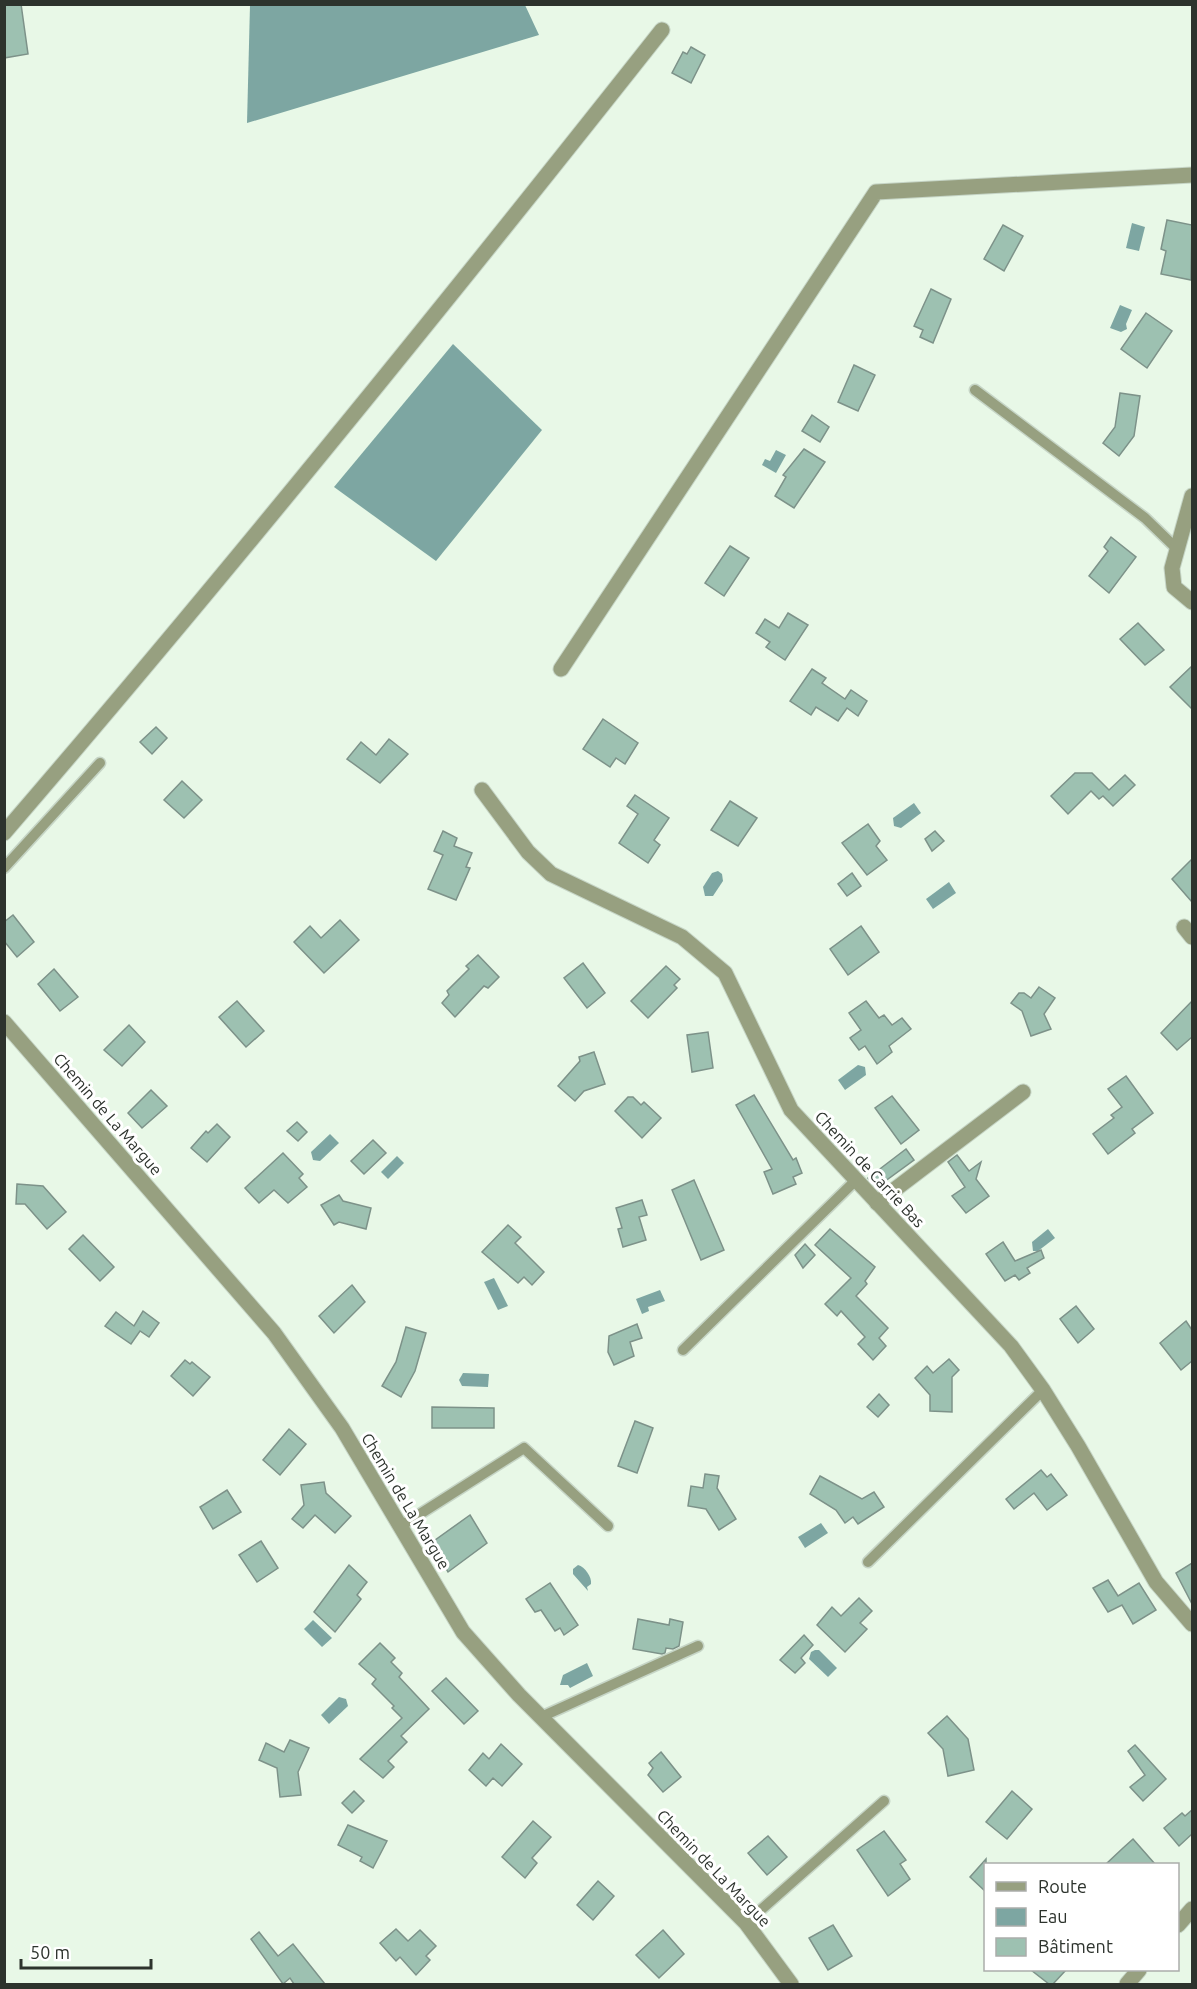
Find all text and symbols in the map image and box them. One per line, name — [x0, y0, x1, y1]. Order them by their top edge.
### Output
street label: Chemin de La Margue — [50, 1049, 166, 1179]
street label: Chemin de Carrie Bas — [812, 1107, 928, 1231]
street label: Chemin de La Margue — [358, 1430, 454, 1572]
street label: Chemin de La Margue — [654, 1806, 774, 1930]
legend — [984, 1863, 1179, 1971]
text: Route — [1038, 1876, 1087, 1896]
text: Eau — [1038, 1906, 1068, 1926]
scale bar — [21, 1932, 152, 1970]
text: Bâtiment — [1038, 1936, 1113, 1956]
text: 50 m — [30, 1942, 70, 1962]

